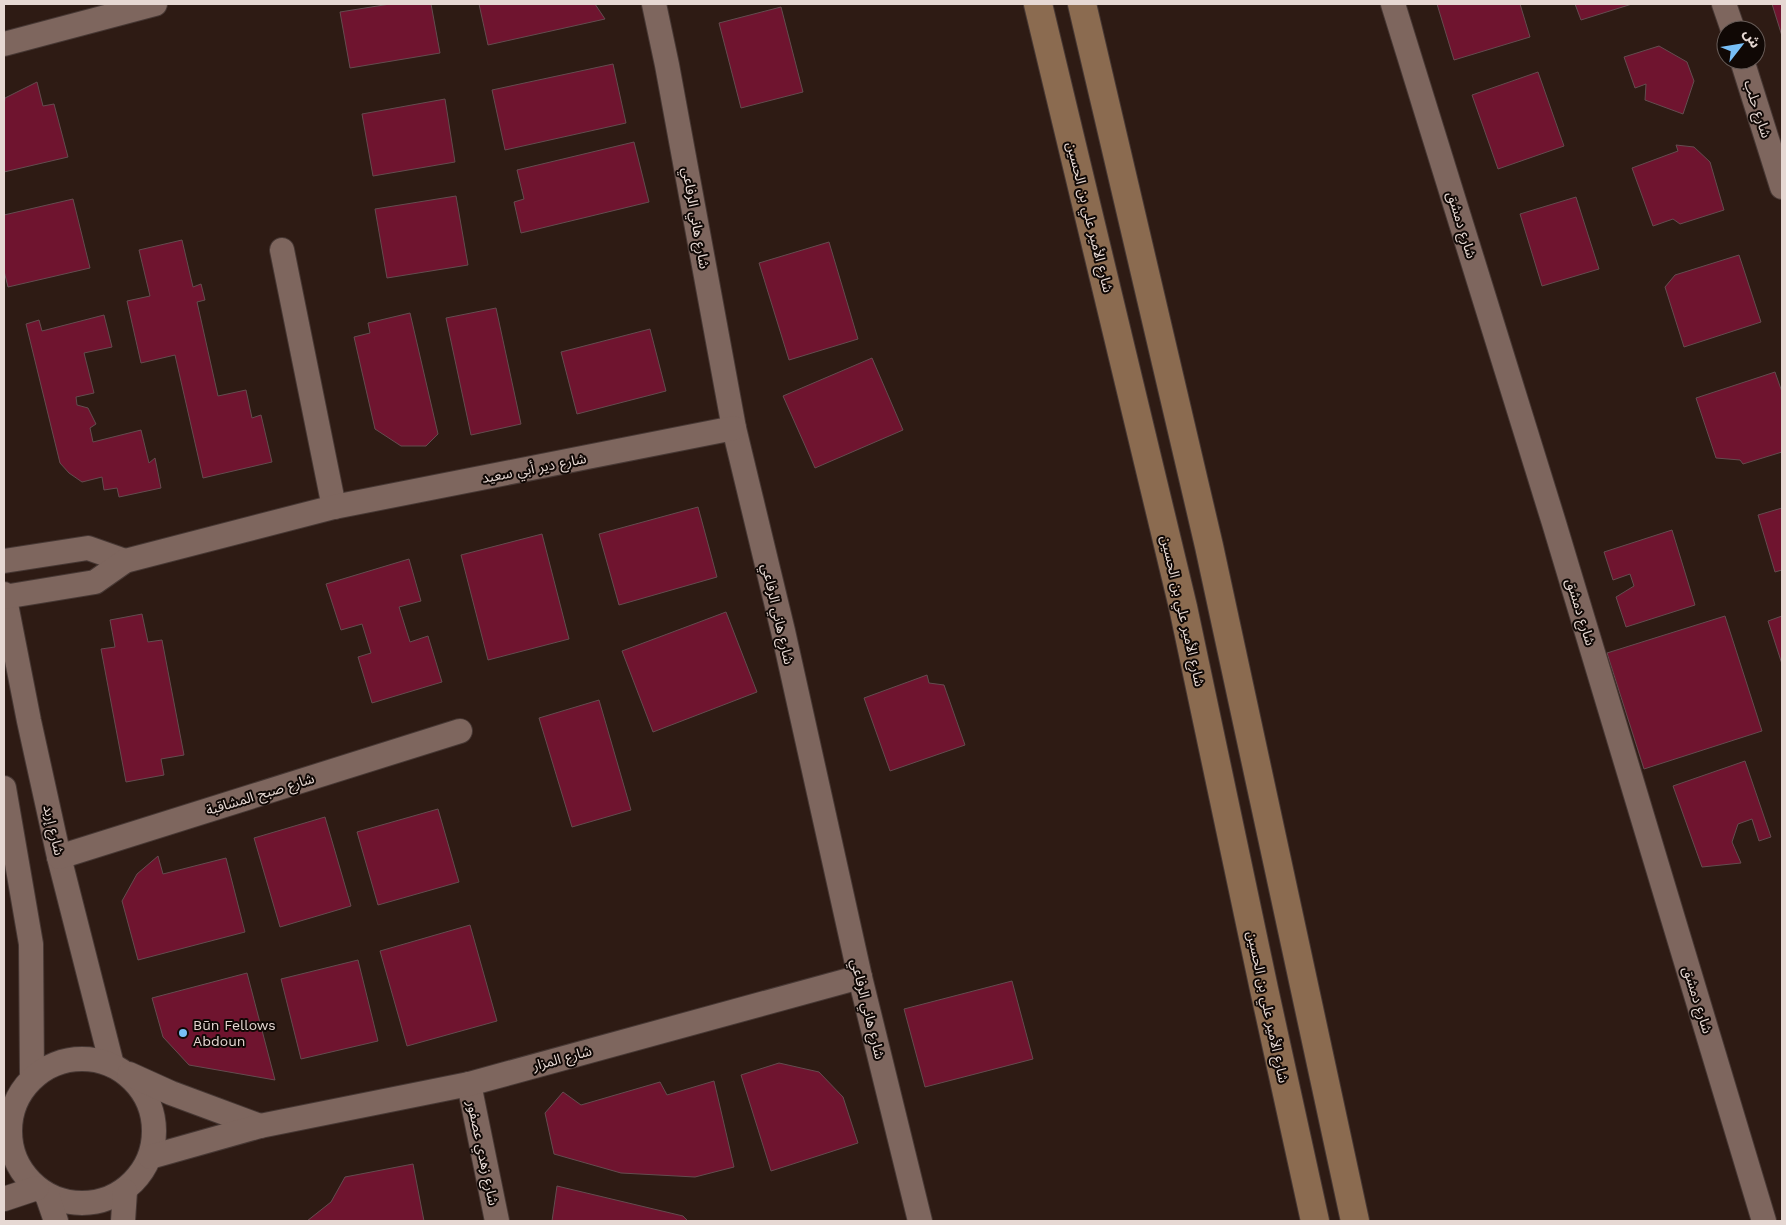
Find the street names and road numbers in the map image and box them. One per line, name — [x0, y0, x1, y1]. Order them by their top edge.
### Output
street label: شارع حلب — [1738, 78, 1775, 141]
street label: شارع الأمير علي بن الحسين — [1060, 140, 1116, 295]
street label: شارع هاني الرفاعي — [676, 166, 713, 271]
street label: شارع دمشق — [1441, 190, 1480, 261]
street label: شارع دير أبي سعيد — [480, 449, 588, 489]
street label: شارع الأمير علي بن الحسين — [1155, 534, 1208, 689]
street label: شارع هاني الرفاعي — [755, 562, 797, 667]
street label: شارع دمشق — [1560, 577, 1599, 648]
street label: شارع صبح المشاقبة — [204, 770, 317, 821]
street label: شارع إربد — [38, 803, 68, 857]
street label: شارع الأمير علي بن الحسين — [1241, 930, 1292, 1085]
street label: شارع هاني الرفاعي — [845, 957, 888, 1062]
street label: شارع دمشق — [1677, 965, 1716, 1036]
street label: شارع المزار — [530, 1042, 594, 1077]
street label: شارع زهدي عصفور — [461, 1098, 502, 1207]

